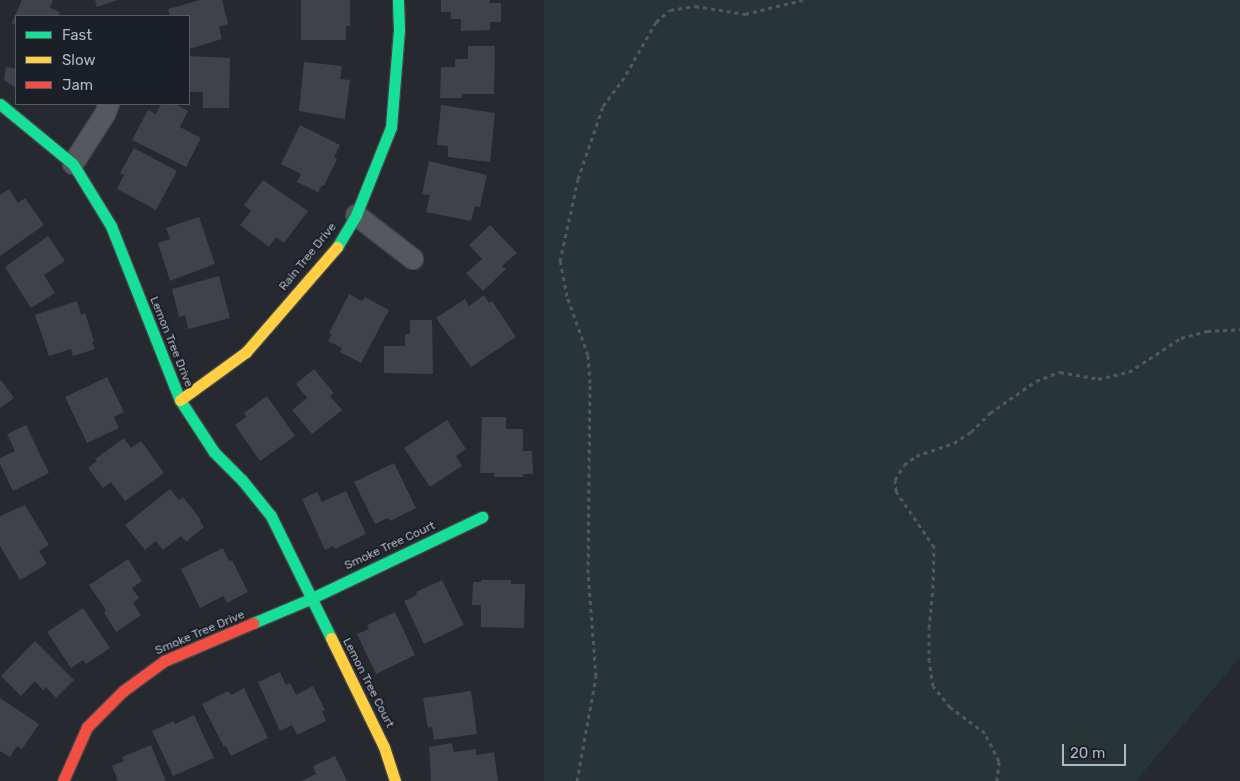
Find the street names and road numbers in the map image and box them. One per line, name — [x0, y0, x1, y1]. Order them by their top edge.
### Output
street label: Rain Tree Drive — [276, 220, 340, 294]
street label: Lemon Tree Drive — [146, 294, 196, 390]
street label: Smoke Tree Court — [342, 519, 438, 573]
street label: Smoke Tree Drive — [153, 608, 247, 658]
street label: Lemon Tree Court — [339, 636, 397, 730]

